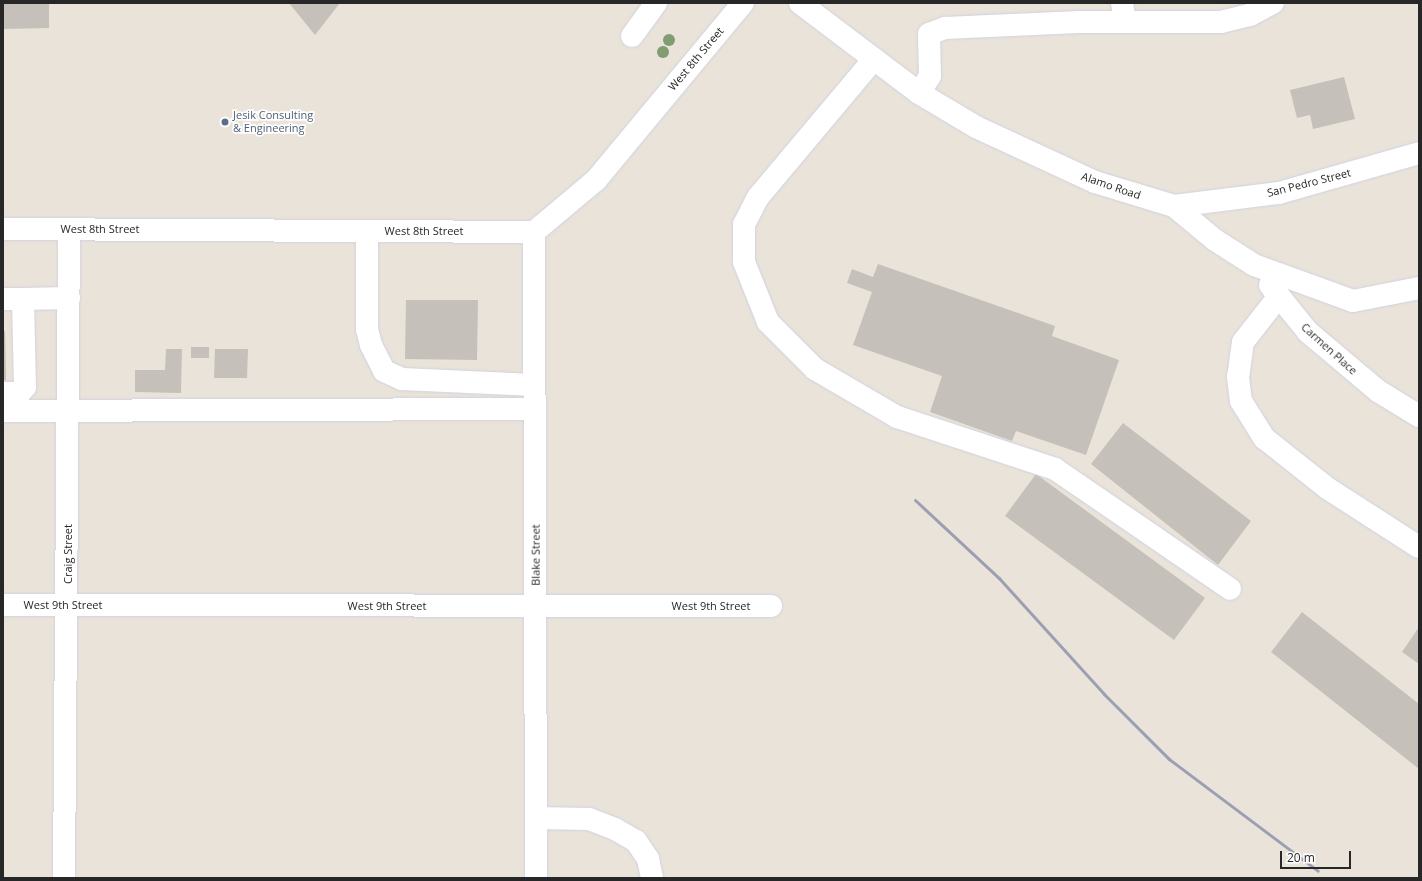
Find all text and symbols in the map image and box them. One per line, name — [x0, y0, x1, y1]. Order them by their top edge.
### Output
street label: West 8th Street — [666, 25, 726, 93]
place label: Jesik Consulting & Engineering — [233, 109, 313, 135]
marker: Jesik Consulting & Engineering — [220, 117, 230, 127]
street label: San Pedro Street — [1266, 166, 1352, 200]
street label: Alamo Road — [1080, 170, 1142, 202]
street label: West 8th Street — [61, 222, 139, 236]
street label: West 8th Street — [385, 224, 463, 238]
street label: Carmen Place — [1298, 321, 1360, 377]
street label: Craig Street — [61, 524, 75, 584]
street label: Blake Street — [529, 524, 543, 586]
street label: West 9th Street — [24, 598, 102, 612]
street label: West 9th Street — [348, 599, 426, 613]
street label: West 9th Street — [672, 599, 750, 613]
scale bar — [1282, 843, 1353, 869]
text: 20 m — [1287, 849, 1315, 866]

